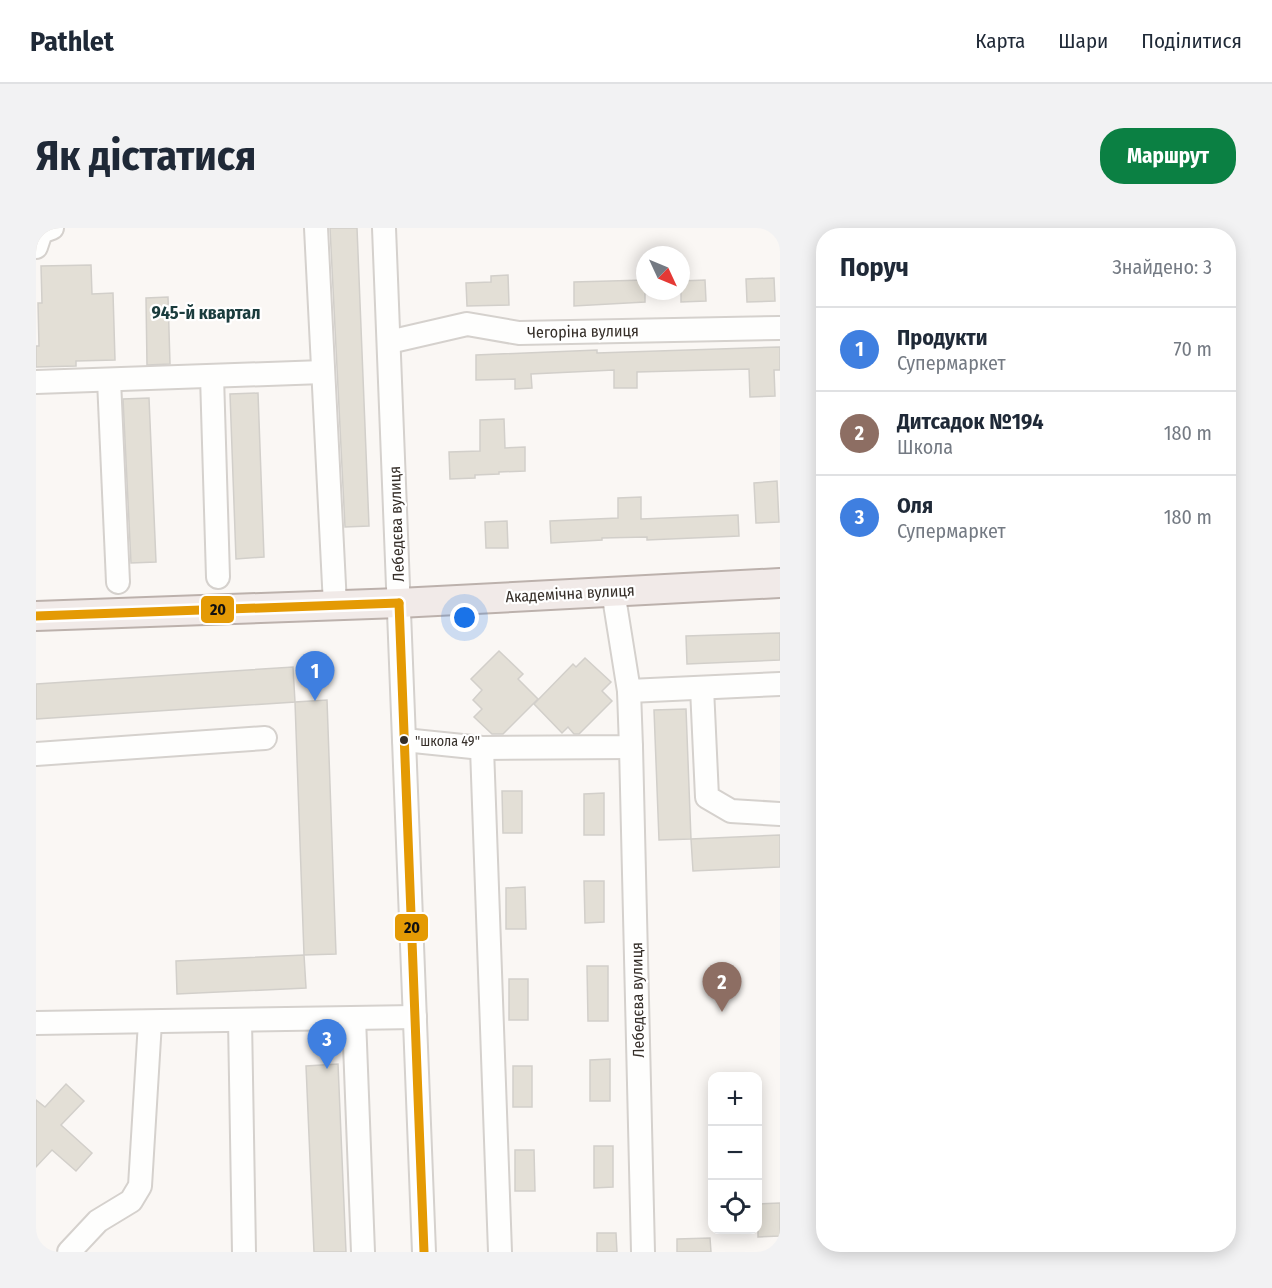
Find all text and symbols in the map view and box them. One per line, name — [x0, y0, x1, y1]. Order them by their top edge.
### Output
text: Pathlet — [30, 25, 114, 58]
text: Карта — [975, 28, 1025, 54]
text: Шари — [1058, 28, 1108, 54]
text: Поділитися — [1141, 28, 1242, 54]
button: Маршрут — [1100, 128, 1236, 184]
text: Як дістатися — [36, 131, 256, 181]
north arrow — [636, 246, 690, 300]
text: Поруч — [840, 252, 909, 283]
text: Знайдено: 3 — [1112, 255, 1212, 279]
district label: 945-й квартал — [152, 302, 260, 324]
street label: Чегоріна вулиця — [527, 321, 639, 342]
text: Продукти — [897, 324, 988, 351]
text: 1 — [855, 337, 864, 361]
text: 70 m — [1174, 337, 1212, 361]
text: Супермаркет — [897, 351, 1006, 375]
text: Дитсадок №194 — [897, 408, 1044, 435]
text: 2 — [855, 421, 864, 445]
text: 180 m — [1164, 421, 1212, 445]
text: Школа — [897, 435, 953, 459]
street label: Лебедєва вулиця — [385, 466, 408, 582]
text: Оля — [897, 492, 933, 519]
text: 3 — [855, 505, 864, 529]
text: 180 m — [1164, 505, 1212, 529]
text: Супермаркет — [897, 519, 1006, 543]
street label: Академічна вулиця — [505, 581, 635, 606]
line badge: 20 — [200, 595, 235, 624]
text: 20 — [209, 600, 226, 619]
your location — [450, 603, 479, 632]
pin: 1 — [296, 652, 334, 701]
place label: "школа 49" — [415, 733, 480, 750]
marker: "школа 49" — [398, 734, 410, 746]
line badge: 20 — [394, 913, 429, 942]
text: 20 — [403, 918, 420, 937]
street label: Лебедєва вулиця — [627, 942, 648, 1058]
pin: 2 — [702, 962, 742, 1012]
pin: 3 — [308, 1020, 346, 1069]
map controls — [708, 1072, 762, 1234]
button: + — [708, 1072, 762, 1126]
button: − — [708, 1126, 762, 1180]
button: locate — [708, 1180, 762, 1234]

